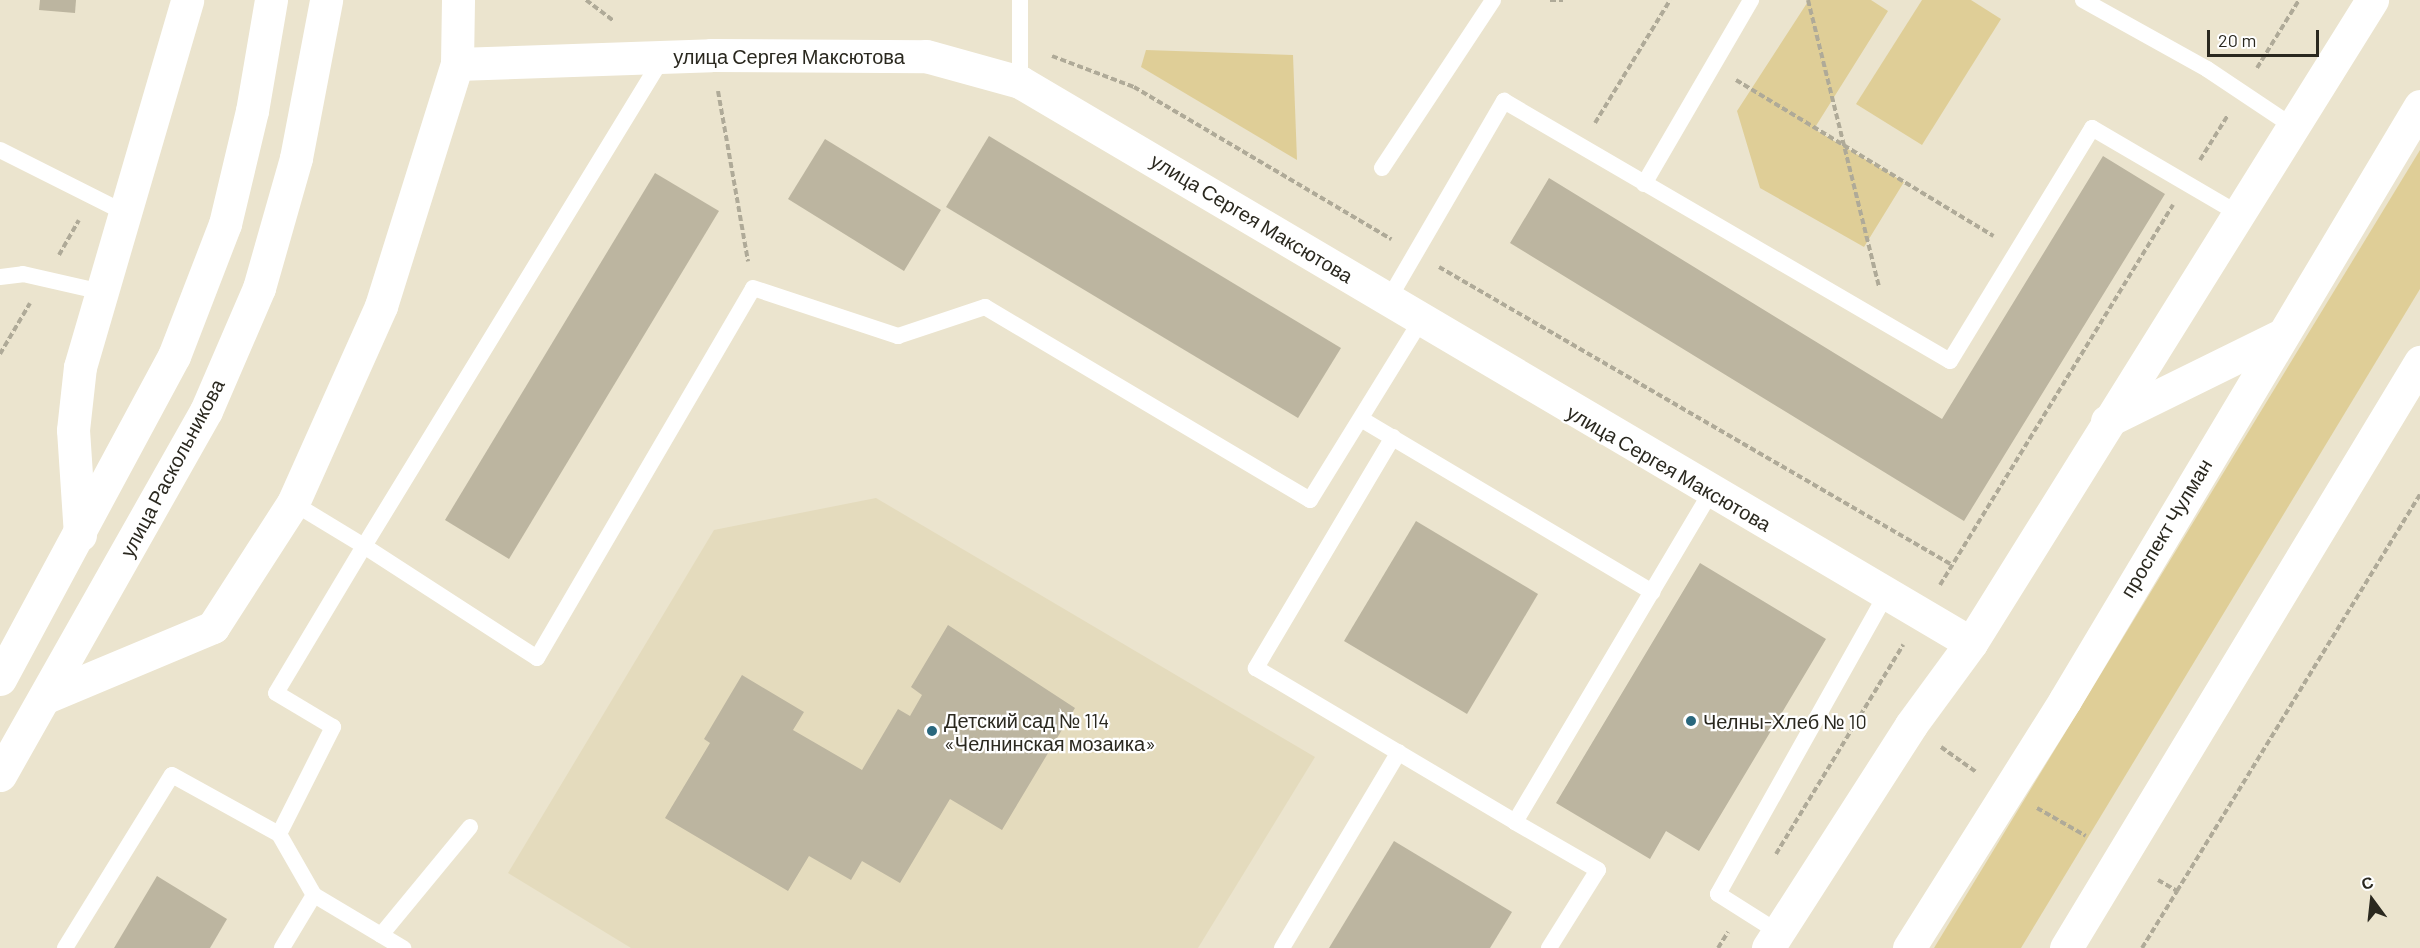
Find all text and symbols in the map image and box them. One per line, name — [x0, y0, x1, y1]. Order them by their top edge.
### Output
scale bar — [2210, 18, 2322, 56]
text: 20 m — [2218, 29, 2256, 51]
street label: улица Сергея Максютова — [673, 44, 905, 68]
street label: улица Сергея Максютова — [1147, 148, 1357, 288]
street label: улица Раскольникова — [115, 375, 229, 561]
street label: улица Сергея Максютова — [1563, 400, 1775, 536]
street label: проспект Чулман — [2115, 454, 2217, 602]
place label: Детский сад № 114 «Челнинская мозаика» — [944, 708, 1156, 755]
place label: Челны-Хлеб № 10 — [1703, 709, 1867, 733]
marker: Челны-Хлеб № 10 — [1684, 714, 1698, 728]
marker: Детский сад № 114 «Челнинская мозаика» — [925, 724, 939, 738]
north arrow — [2342, 870, 2402, 930]
text: С — [2359, 871, 2375, 893]

